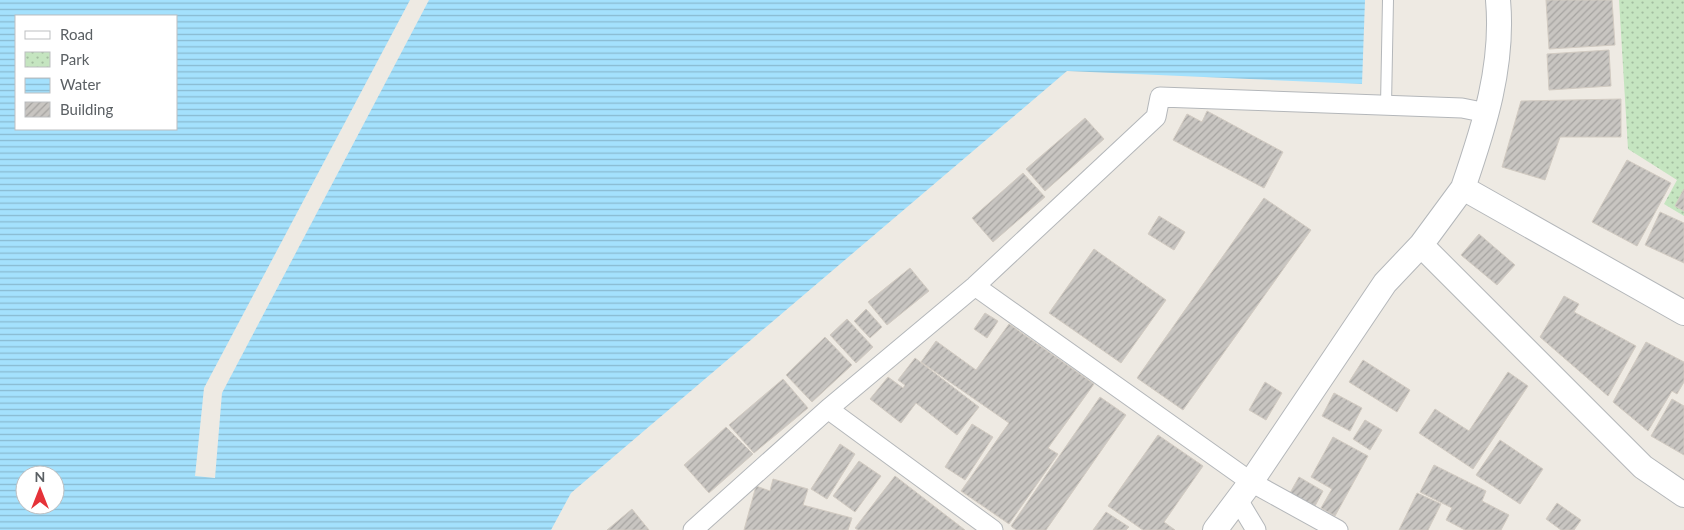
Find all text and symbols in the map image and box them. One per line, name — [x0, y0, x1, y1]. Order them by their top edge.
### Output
legend — [15, 15, 178, 130]
text: Road — [60, 25, 93, 43]
text: Park — [60, 50, 90, 68]
text: Water — [60, 75, 101, 93]
text: Building — [60, 100, 113, 118]
north arrow — [15, 465, 65, 515]
text: N — [35, 468, 45, 485]

